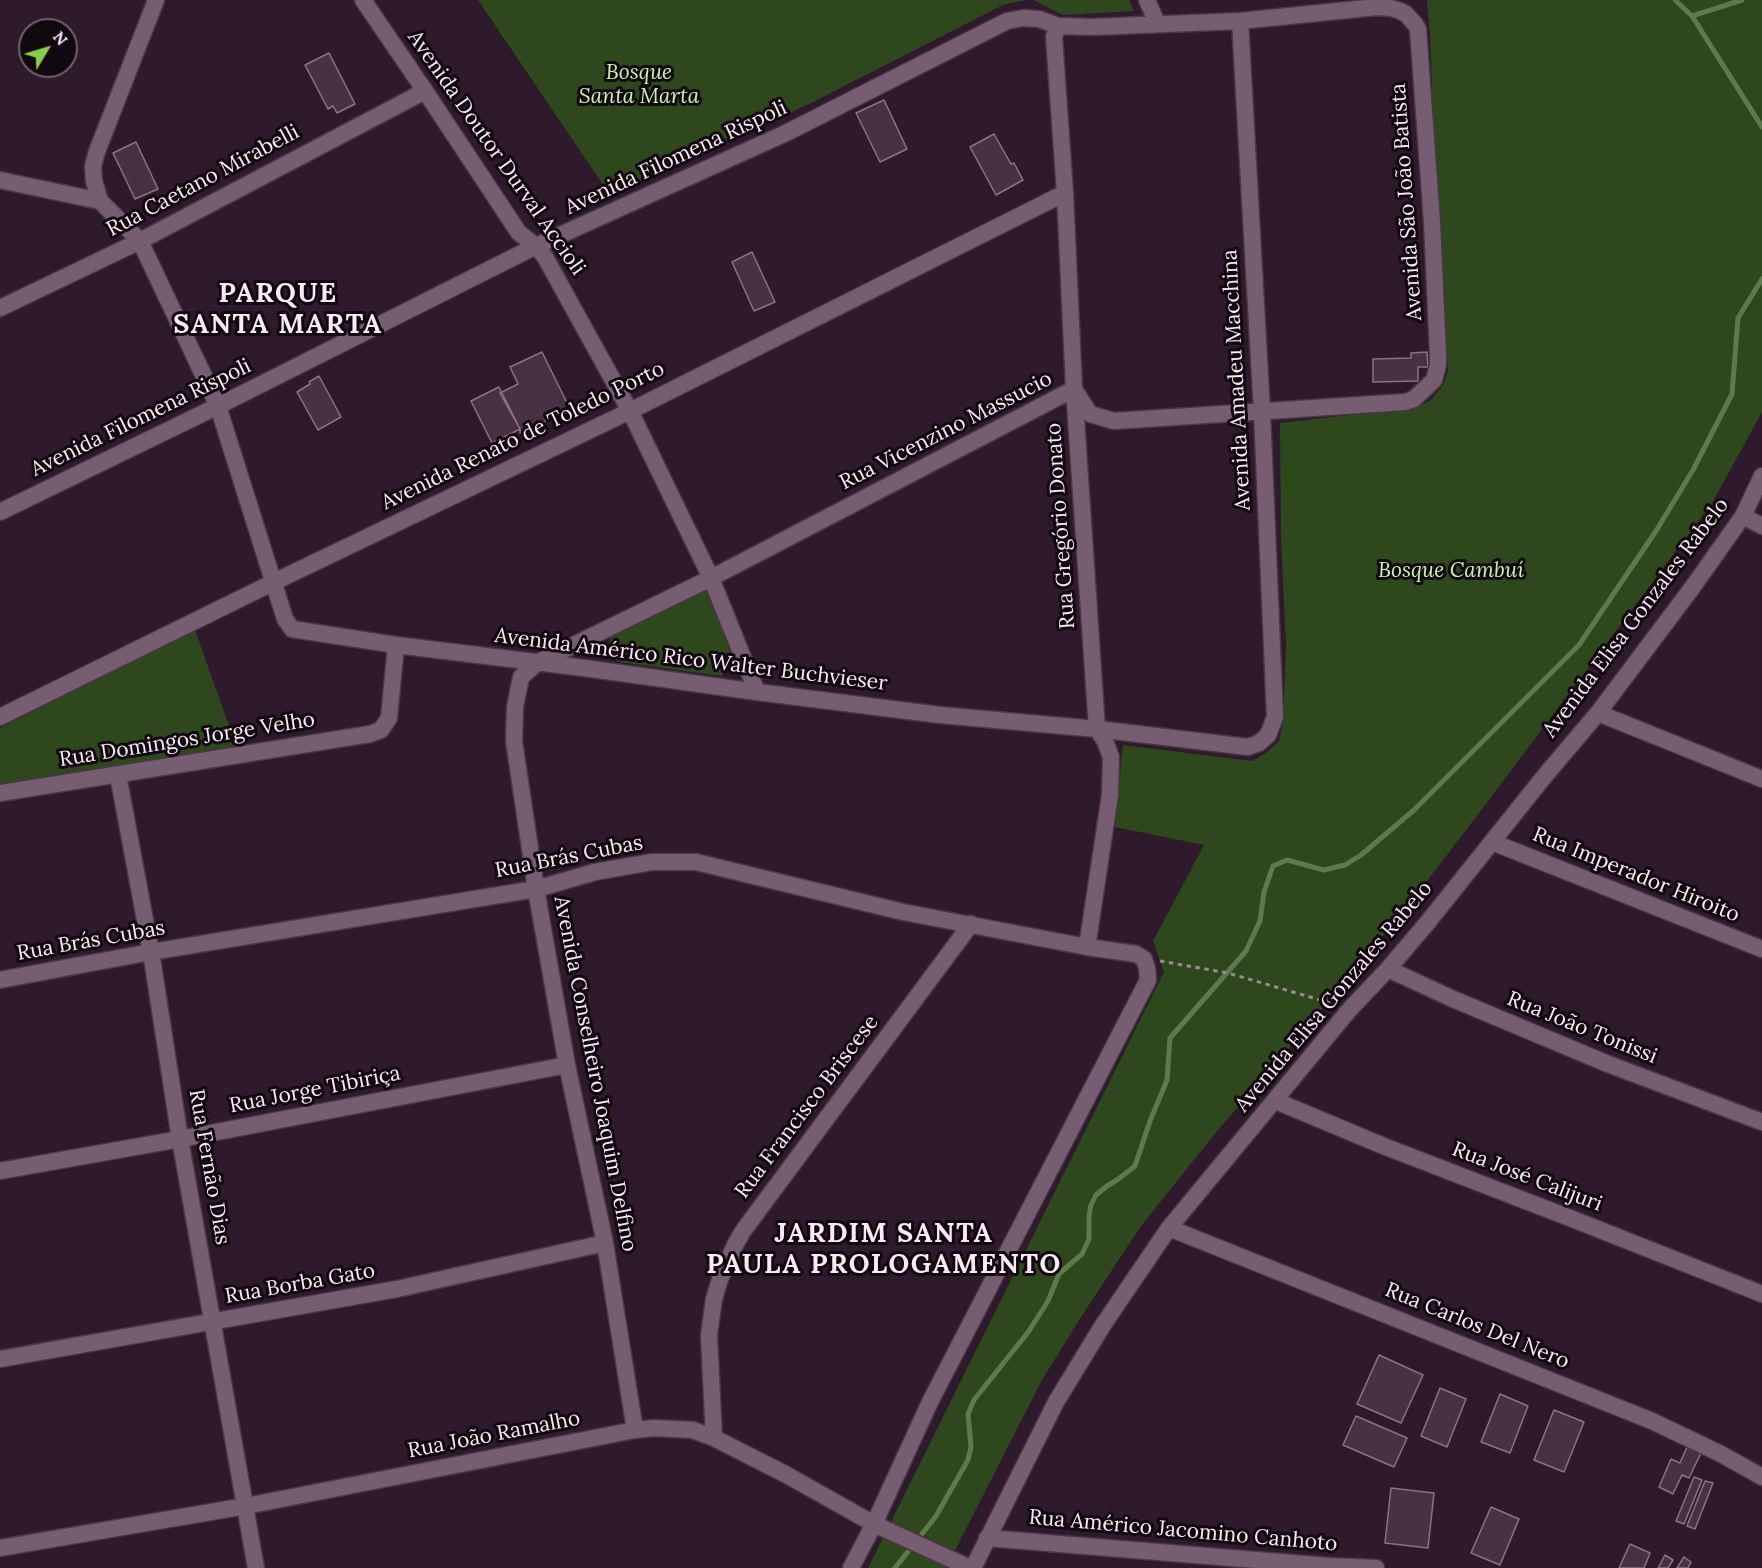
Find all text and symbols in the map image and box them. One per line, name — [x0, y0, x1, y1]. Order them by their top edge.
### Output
north arrow — [18, 18, 78, 78]
street label: Avenida Doutor Durval Accioli — [402, 26, 590, 280]
text: N — [49, 27, 72, 49]
park label: Bosque Santa Marta — [579, 60, 699, 110]
street label: Avenida São João Batista — [1386, 82, 1428, 322]
street label: Avenida Filomena Rispoli — [561, 95, 791, 221]
street label: Rua Caetano Mirabelli — [103, 120, 303, 242]
street label: Avenida Amadeu Macchina — [1218, 249, 1256, 511]
district label: PARQUE SANTA MARTA — [173, 278, 383, 341]
street label: Avenida Filomena Rispoli — [27, 354, 255, 482]
street label: Avenida Renato de Toledo Porto — [377, 356, 669, 516]
street label: Rua Vicenzino Massucio — [835, 366, 1057, 496]
street label: Rua Gregório Donato — [1041, 422, 1081, 630]
street label: Avenida Elisa Gonzales Rabelo — [1538, 493, 1734, 743]
park label: Bosque Cambuí — [1378, 558, 1524, 584]
street label: Avenida Américo Rico Walter Buchvieser — [493, 623, 889, 697]
street label: Rua Domingos Jorge Velho — [57, 707, 317, 773]
street label: Rua Imperador Hiroito — [1529, 822, 1743, 928]
street label: Rua Brás Cubas — [493, 830, 645, 884]
street label: Avenida Elisa Gonzales Rabelo — [1230, 876, 1438, 1118]
street label: Avenida Conselheiro Joaquim Delfino — [548, 894, 642, 1254]
street label: Rua Brás Cubas — [15, 916, 167, 966]
street label: Rua João Tonissi — [1503, 986, 1661, 1070]
street label: Rua Francisco Briscese — [730, 1010, 884, 1204]
street label: Rua Jorge Tibiriça — [227, 1061, 403, 1119]
street label: Rua Fernão Dias — [183, 1087, 235, 1247]
street label: Rua José Calijuri — [1448, 1137, 1606, 1217]
district label: JARDIM SANTA PAULA PROLOGAMENTO — [706, 1218, 1062, 1281]
street label: Rua Borba Gato — [223, 1258, 377, 1310]
street label: Rua Carlos Del Nero — [1381, 1278, 1573, 1374]
street label: Rua João Ramalho — [406, 1406, 582, 1464]
street label: Rua Américo Jacomino Canhoto — [1028, 1505, 1338, 1557]

